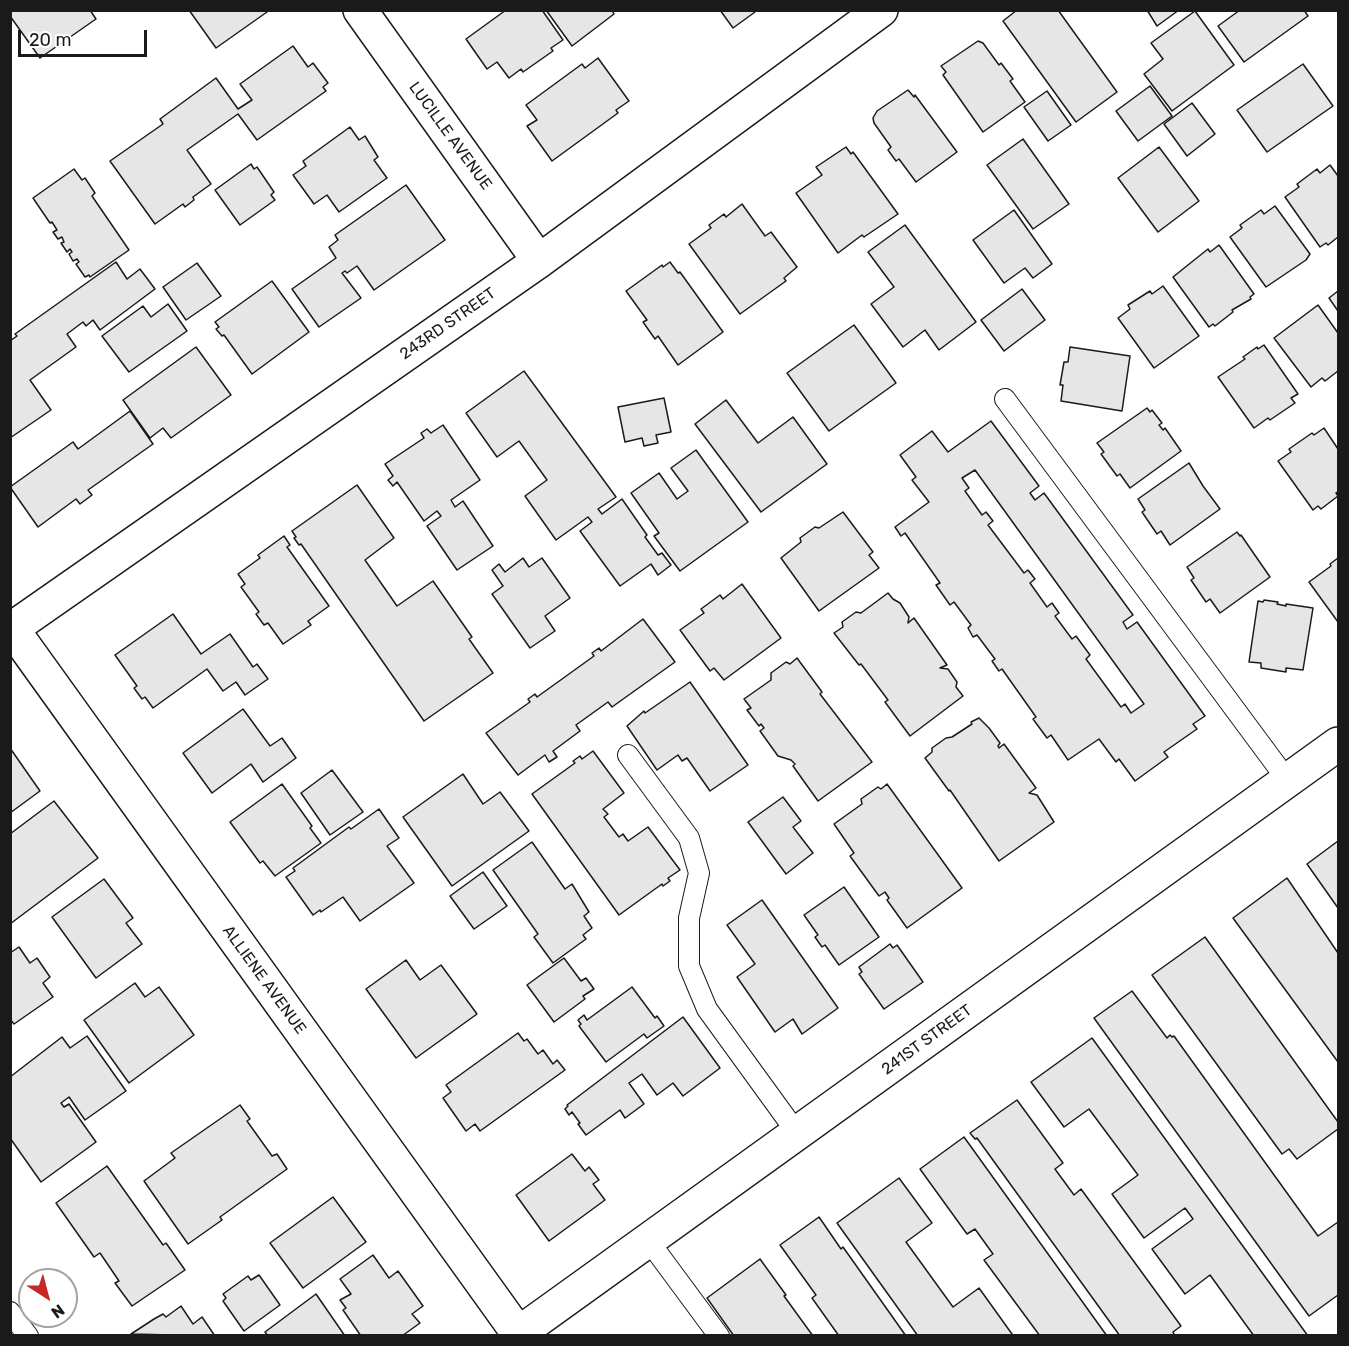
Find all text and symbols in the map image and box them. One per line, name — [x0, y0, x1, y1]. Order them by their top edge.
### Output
scale bar — [21, 18, 150, 56]
text: 20 m — [29, 29, 71, 51]
street label: LUCILLE AVENUE — [404, 78, 496, 194]
street label: 243RD STREET — [396, 284, 500, 364]
street label: ALLIENE AVENUE — [218, 922, 310, 1038]
street label: 241ST STREET — [878, 1001, 976, 1079]
north arrow — [18, 1268, 78, 1328]
text: N — [47, 1300, 68, 1322]

